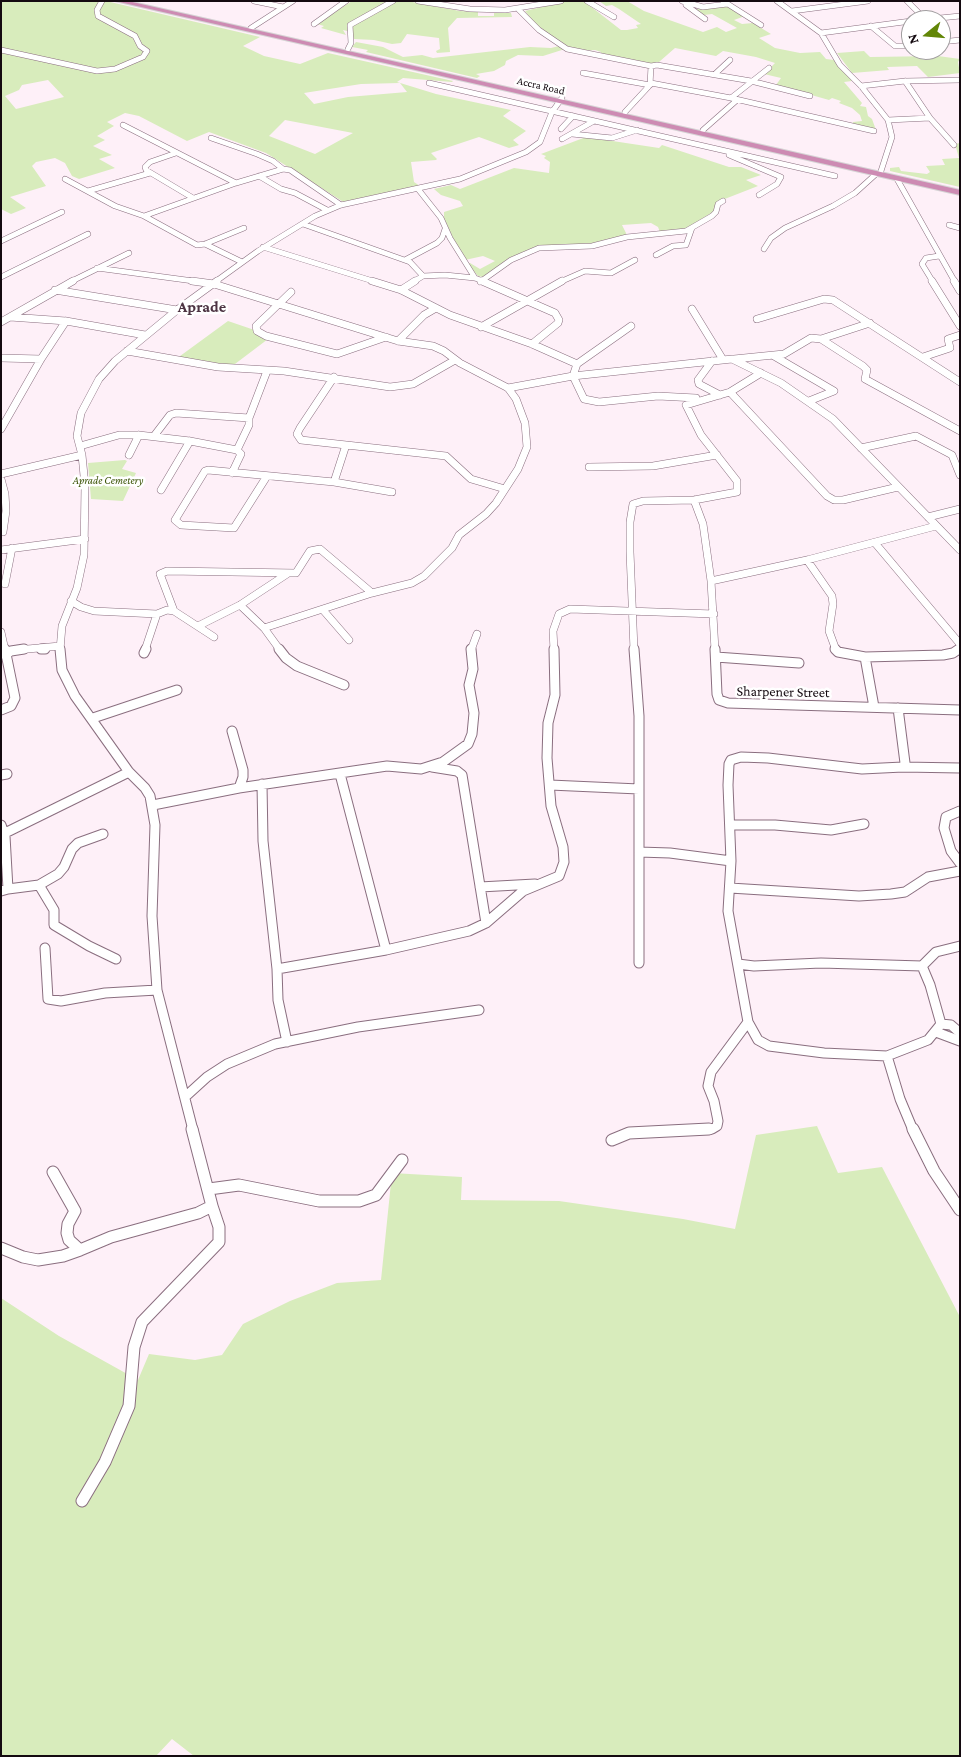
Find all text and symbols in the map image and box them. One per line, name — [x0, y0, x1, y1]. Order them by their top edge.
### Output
north arrow — [901, 10, 951, 60]
text: N — [904, 32, 922, 46]
street label: Accra Road — [516, 74, 566, 98]
district label: Aprade — [178, 297, 226, 317]
park label: Aprade Cemetery — [73, 474, 143, 488]
street label: Sharpener Street — [736, 683, 830, 701]

